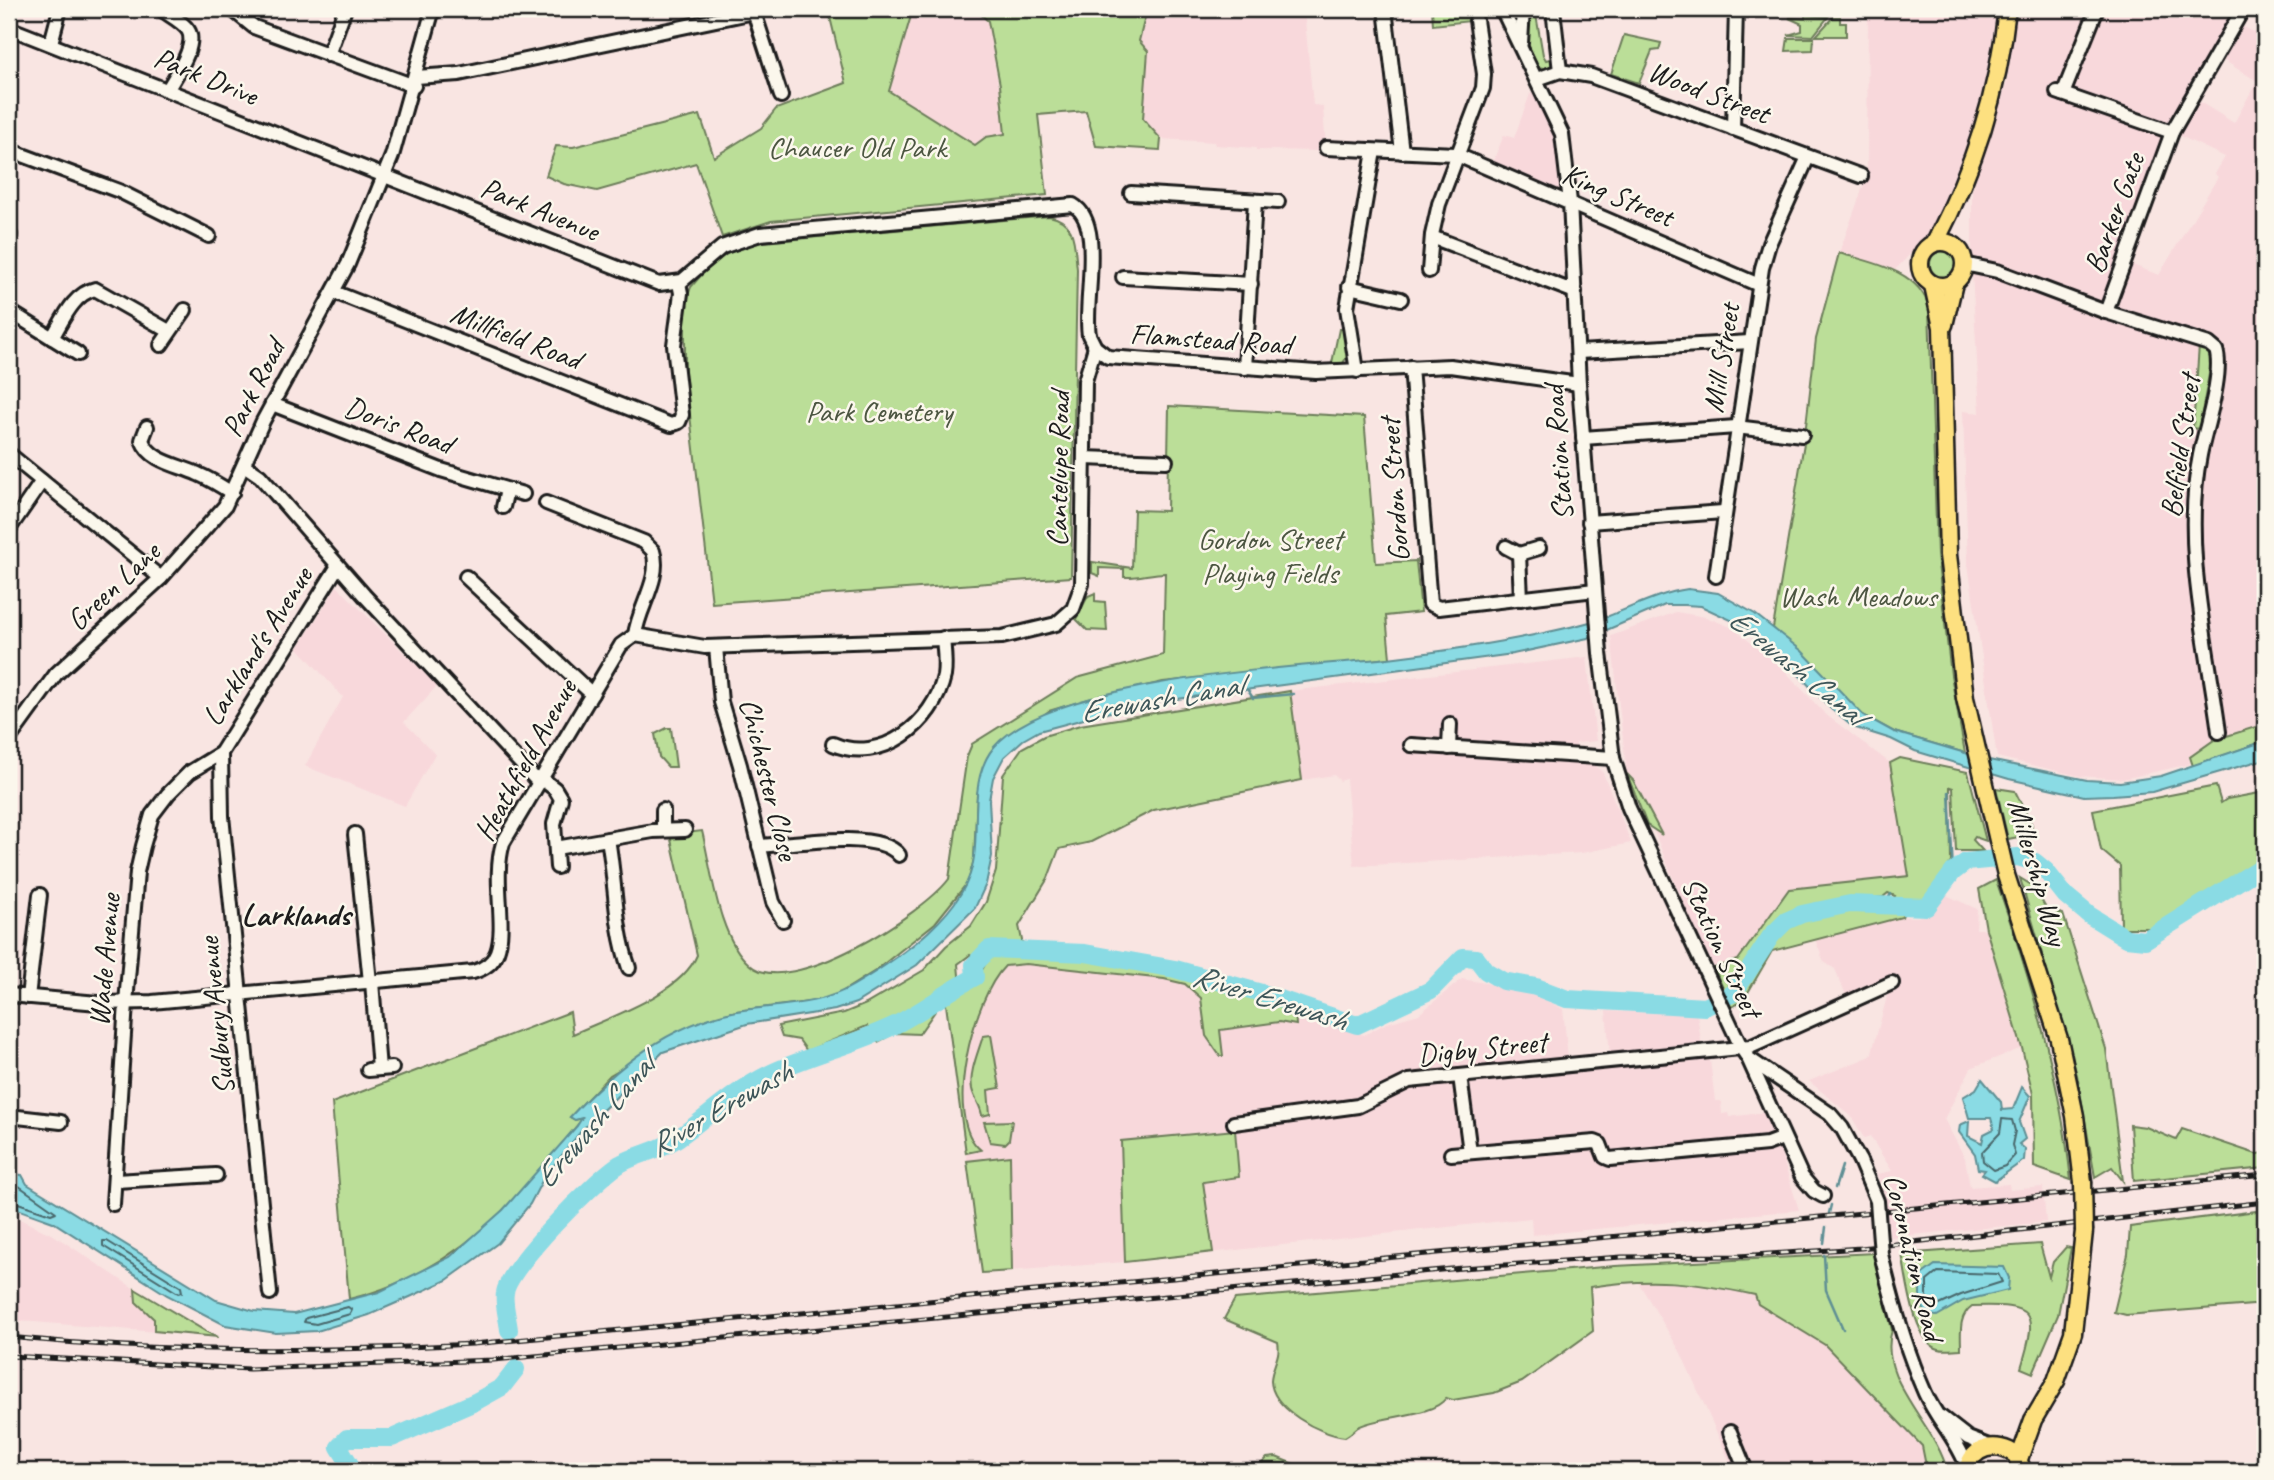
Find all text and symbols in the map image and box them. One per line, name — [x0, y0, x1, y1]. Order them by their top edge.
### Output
street label: Park Drive — [149, 38, 265, 115]
street label: Wood Street — [1643, 52, 1778, 134]
park label: Chaucer Old Park — [768, 128, 948, 166]
street label: Barker Gate — [2075, 146, 2154, 278]
street label: King Street — [1557, 155, 1682, 237]
street label: Park Avenue — [475, 168, 607, 251]
street label: Millfield Road — [445, 294, 590, 380]
street label: Mill Street — [1694, 298, 1749, 415]
street label: Flamstead Road — [1129, 314, 1297, 364]
street label: Park Road — [212, 329, 296, 443]
street label: Belfield Street — [2151, 368, 2209, 520]
street label: Station Road — [1534, 380, 1582, 522]
street label: Doris Road — [340, 387, 462, 464]
street label: Cantelupe Road — [1038, 387, 1078, 547]
park label: Park Cemetery — [806, 392, 955, 430]
street label: Gordon Street — [1370, 413, 1418, 563]
park label: Gordon Street Playing Fields — [1198, 520, 1346, 592]
street label: Green Lane — [58, 532, 169, 639]
street label: Larkland's Avenue — [193, 558, 322, 732]
park label: Wash Meadows — [1779, 577, 1939, 615]
water label: Erewash Canal — [1720, 599, 1881, 741]
water label: Erewash Canal — [1077, 662, 1256, 733]
street label: Heathfield Avenue — [465, 671, 586, 847]
street label: Chichester Close — [731, 694, 808, 866]
street label: Millership Way — [1999, 794, 2078, 952]
street label: Station Street — [1673, 871, 1773, 1027]
street label: Wade Avenue — [79, 890, 129, 1028]
district label: Larklands — [242, 894, 353, 935]
street label: Sudbury Avenue — [189, 933, 243, 1097]
water label: River Erewash — [1188, 955, 1354, 1041]
street label: Digby Street — [1416, 1022, 1552, 1074]
water label: Erewash Canal — [525, 1038, 671, 1197]
water label: River Erewash — [641, 1050, 801, 1166]
street label: Coronation Road — [1875, 1170, 1954, 1348]

